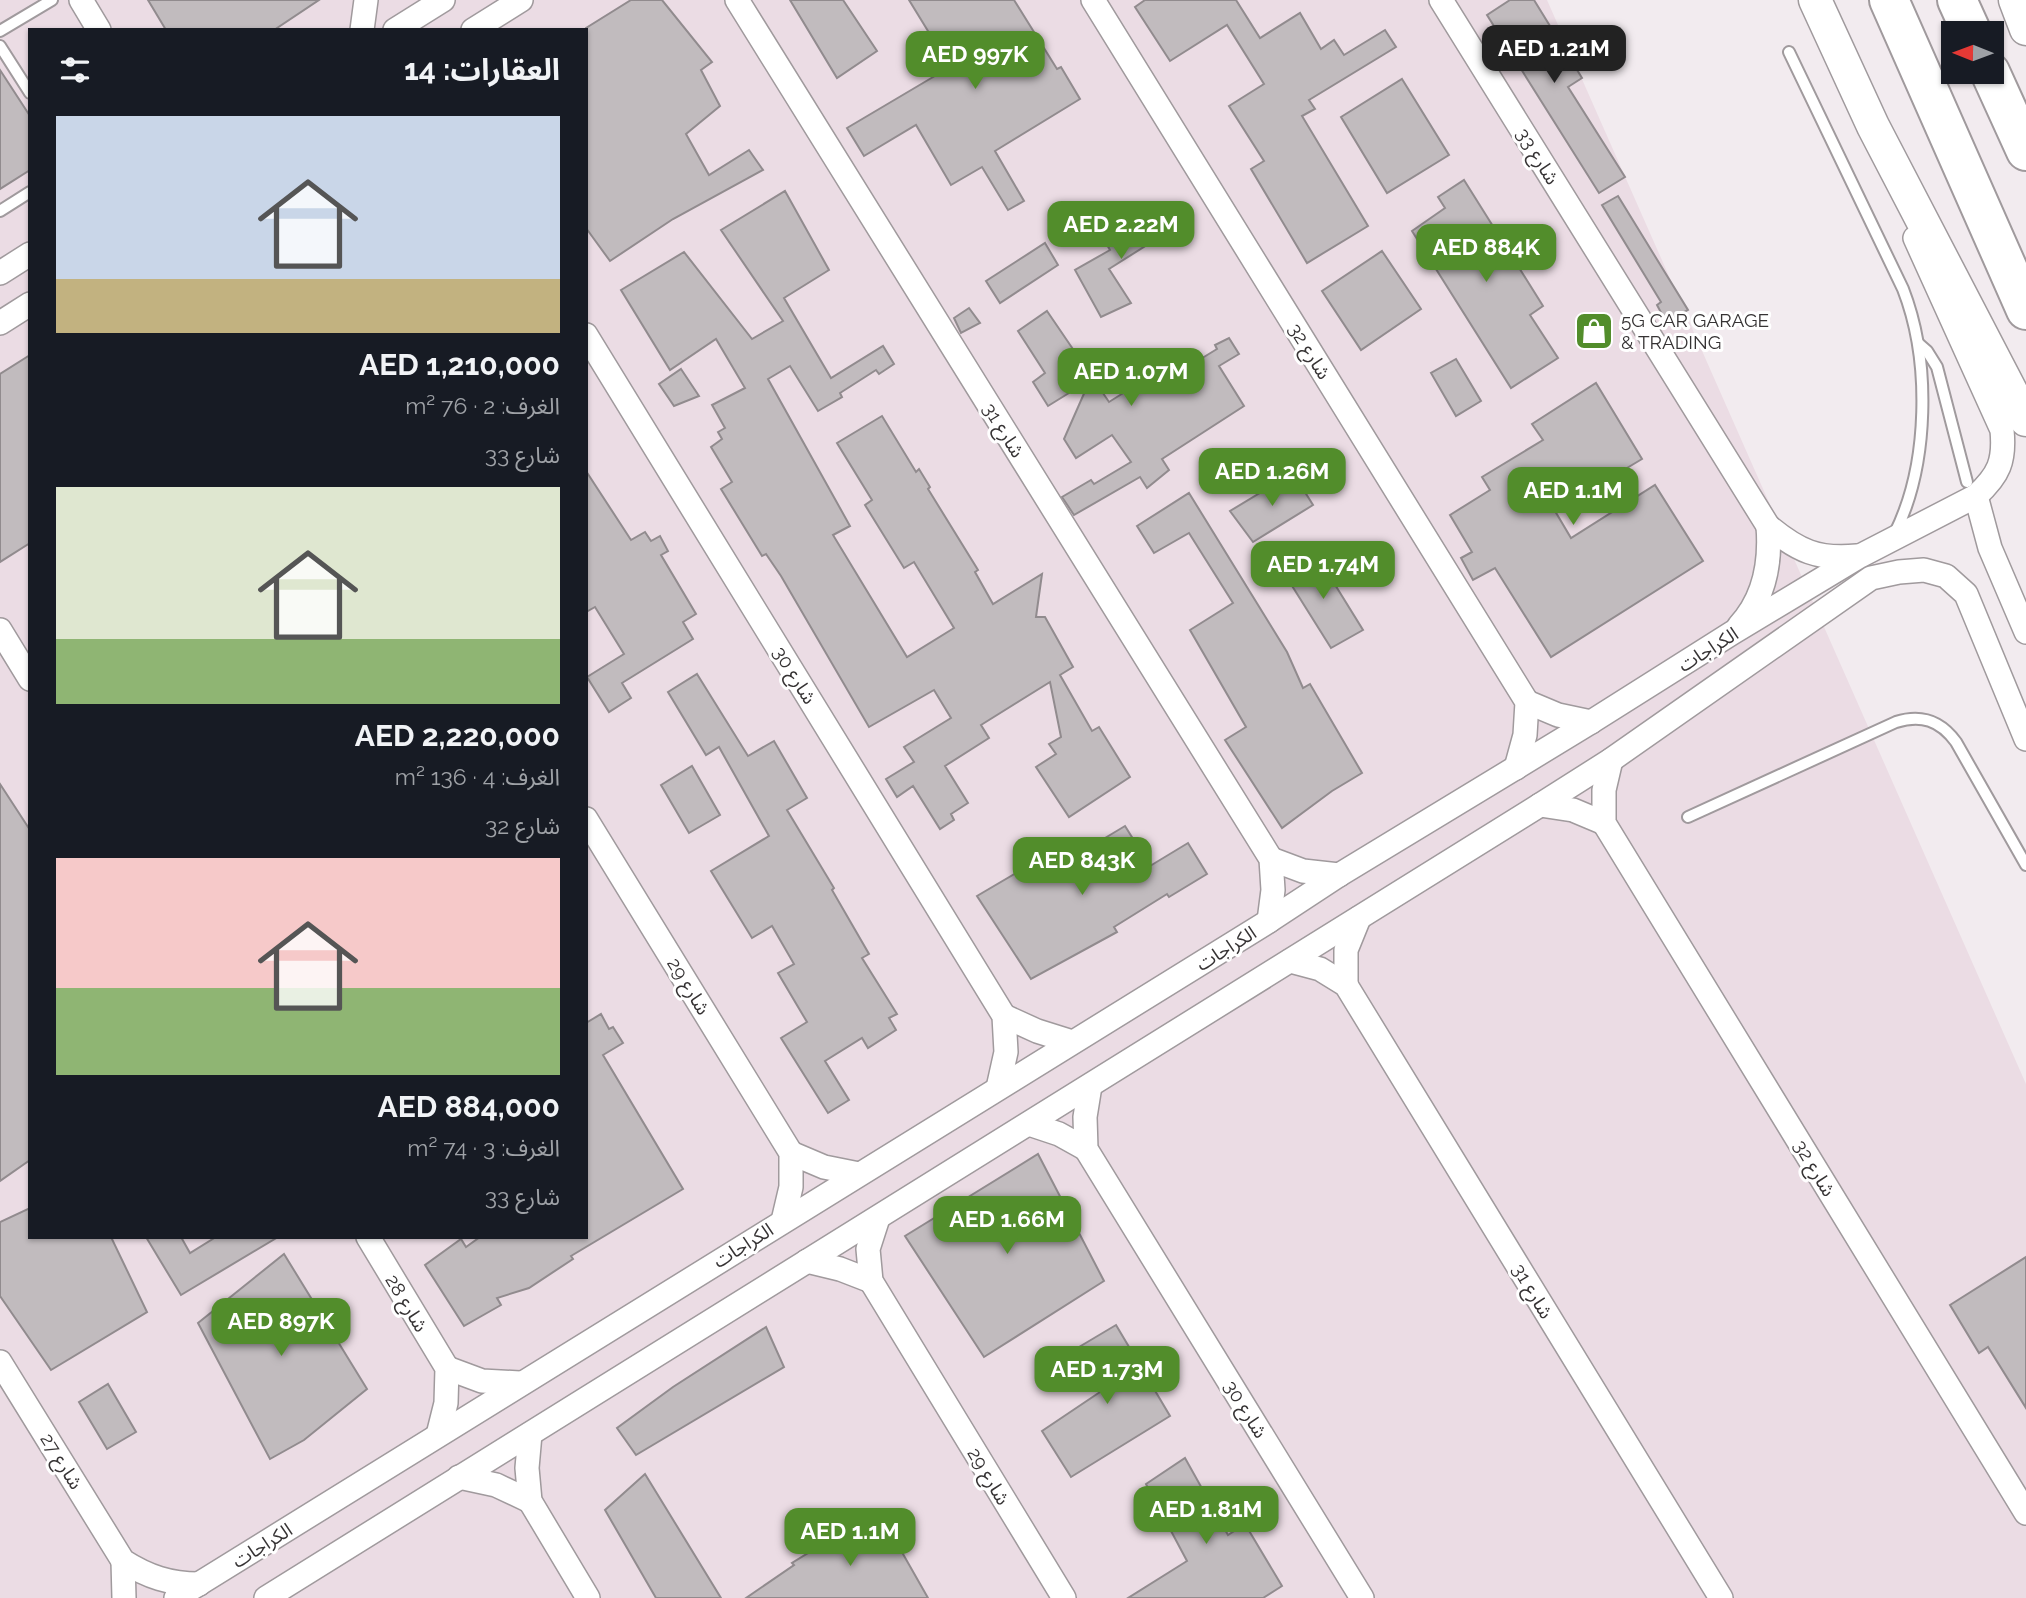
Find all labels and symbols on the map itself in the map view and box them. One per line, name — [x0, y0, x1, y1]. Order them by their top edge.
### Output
north arrow — [1941, 21, 2004, 84]
pin: AED 1.21M — [1474, 25, 1634, 85]
pin: AED 997K — [903, 32, 1047, 91]
street label: شارع 33 — [1510, 124, 1564, 190]
pin: AED 2.22M — [1041, 202, 1201, 261]
pin: AED 884K — [1414, 224, 1558, 284]
place label: 5G CAR GARAGE & TRADING — [1621, 309, 1769, 353]
shop icon: 5G CAR GARAGE & TRADING — [1573, 310, 1615, 352]
street label: شارع 32 — [1282, 319, 1336, 385]
pin: AED 1.07M — [1051, 348, 1211, 408]
street label: شارع 31 — [976, 399, 1029, 463]
pin: AED 1.26M — [1192, 448, 1352, 508]
pin: AED 1.1M — [1501, 468, 1645, 527]
pin: AED 1.74M — [1243, 542, 1403, 601]
street label: الكراجات — [1674, 622, 1742, 677]
street label: شارع 30 — [766, 642, 821, 709]
pin: AED 843K — [1010, 838, 1154, 897]
street label: الكراجات — [1192, 921, 1260, 976]
street label: شارع 29 — [660, 953, 715, 1020]
street label: شارع 32 — [1787, 1136, 1840, 1202]
pin: AED 1.66M — [927, 1196, 1087, 1256]
street label: الكراجات — [709, 1218, 777, 1273]
street label: شارع 31 — [1506, 1260, 1558, 1324]
street label: شارع 28 — [379, 1270, 433, 1337]
pin: AED 897K — [209, 1298, 353, 1358]
pin: AED 1.73M — [1027, 1346, 1187, 1406]
street label: شارع 30 — [1217, 1376, 1272, 1443]
street label: شارع 27 — [34, 1429, 88, 1495]
street label: شارع 29 — [961, 1443, 1015, 1510]
pin: AED 1.81M — [1126, 1486, 1286, 1546]
pin: AED 1.1M — [778, 1508, 922, 1568]
street label: الكراجات — [228, 1518, 296, 1573]

